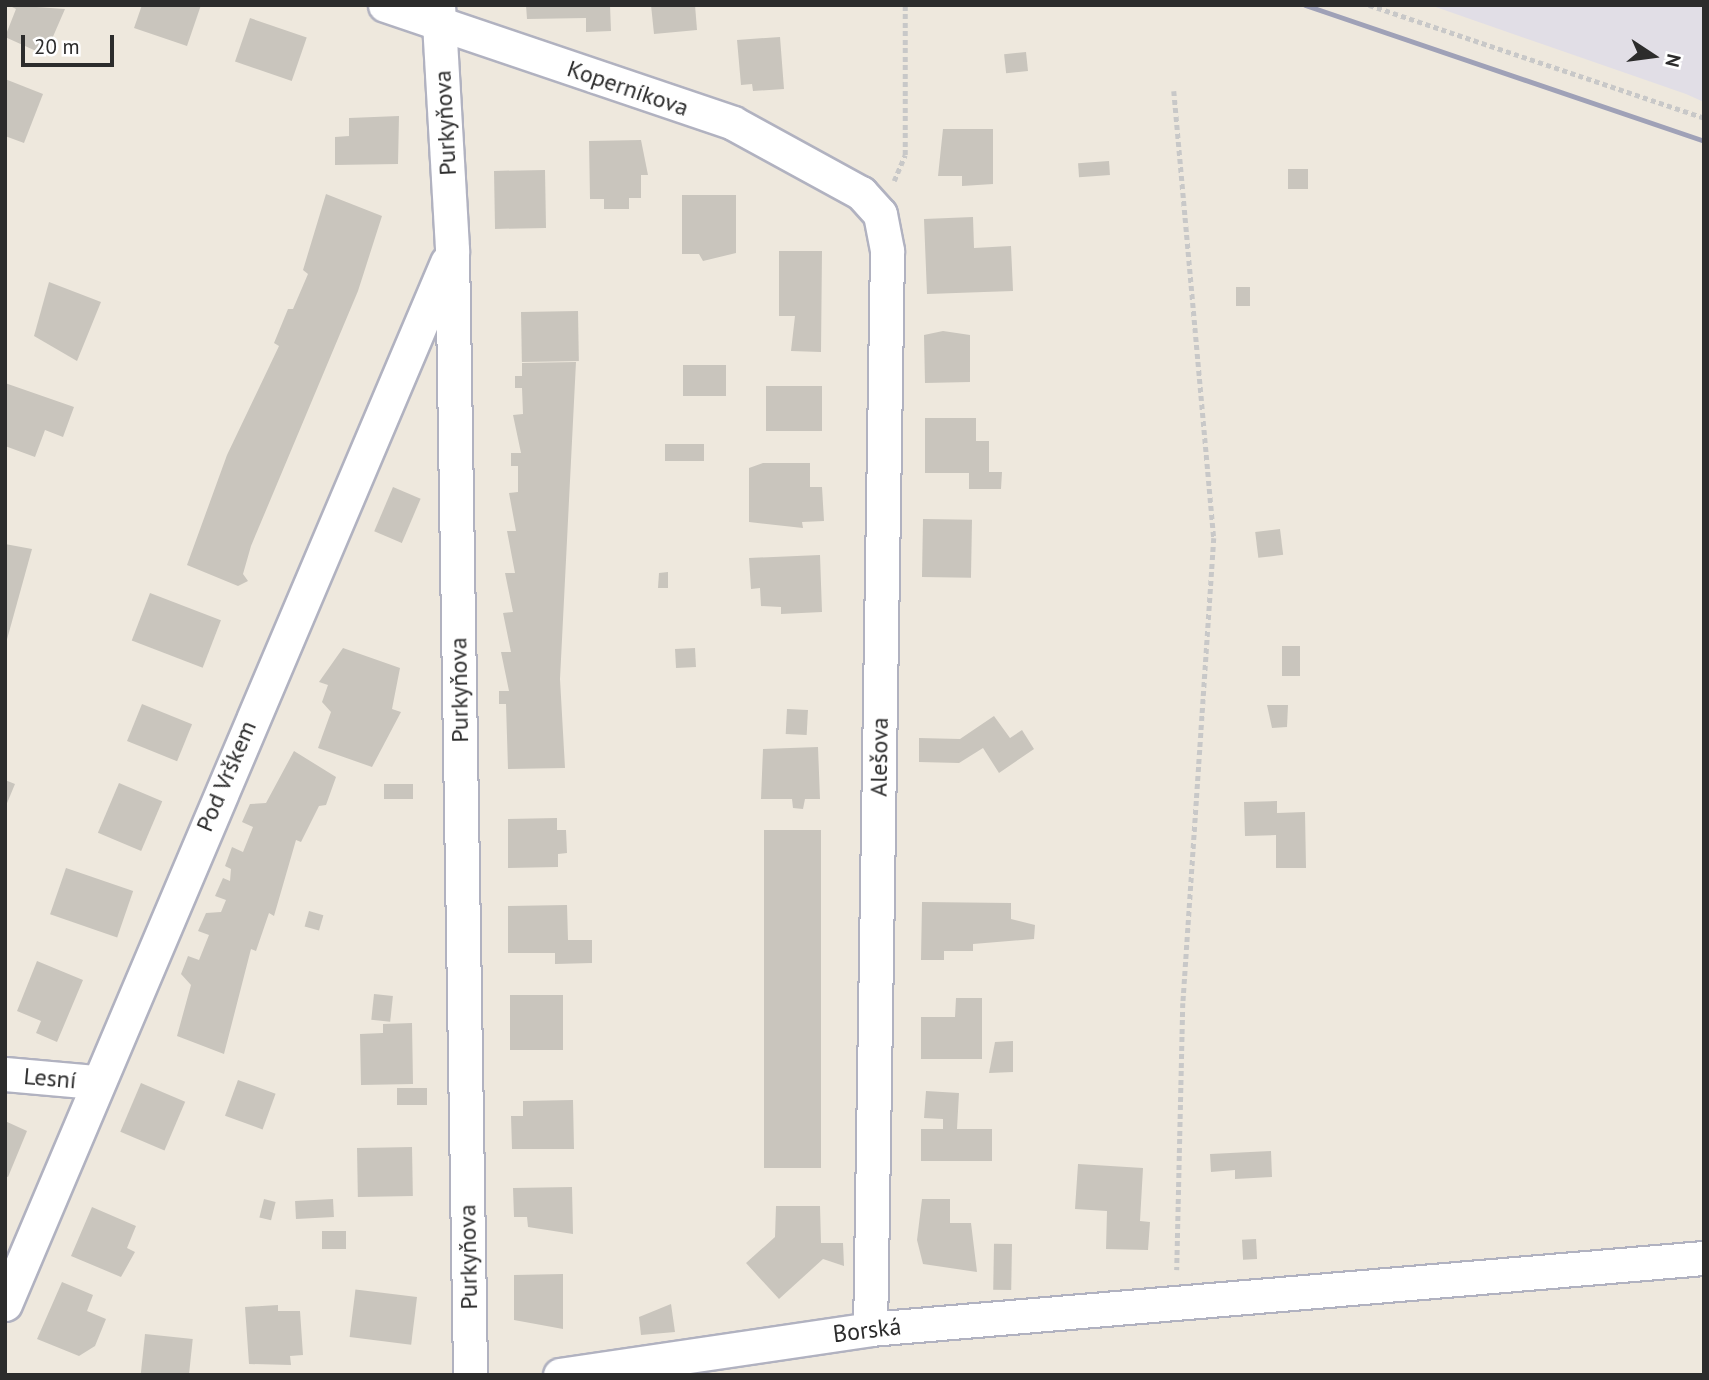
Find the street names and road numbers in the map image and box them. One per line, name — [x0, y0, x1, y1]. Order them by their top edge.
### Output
street label: Koperníkova — [564, 54, 692, 122]
street label: Purkyňova — [428, 70, 462, 176]
street label: Purkyňova — [444, 637, 474, 743]
street label: Pod Vrškem — [190, 716, 262, 836]
street label: Alešova — [864, 717, 894, 797]
street label: Lesní — [22, 1061, 78, 1095]
street label: Purkyňova — [453, 1204, 483, 1310]
street label: Borská — [831, 1312, 903, 1348]

